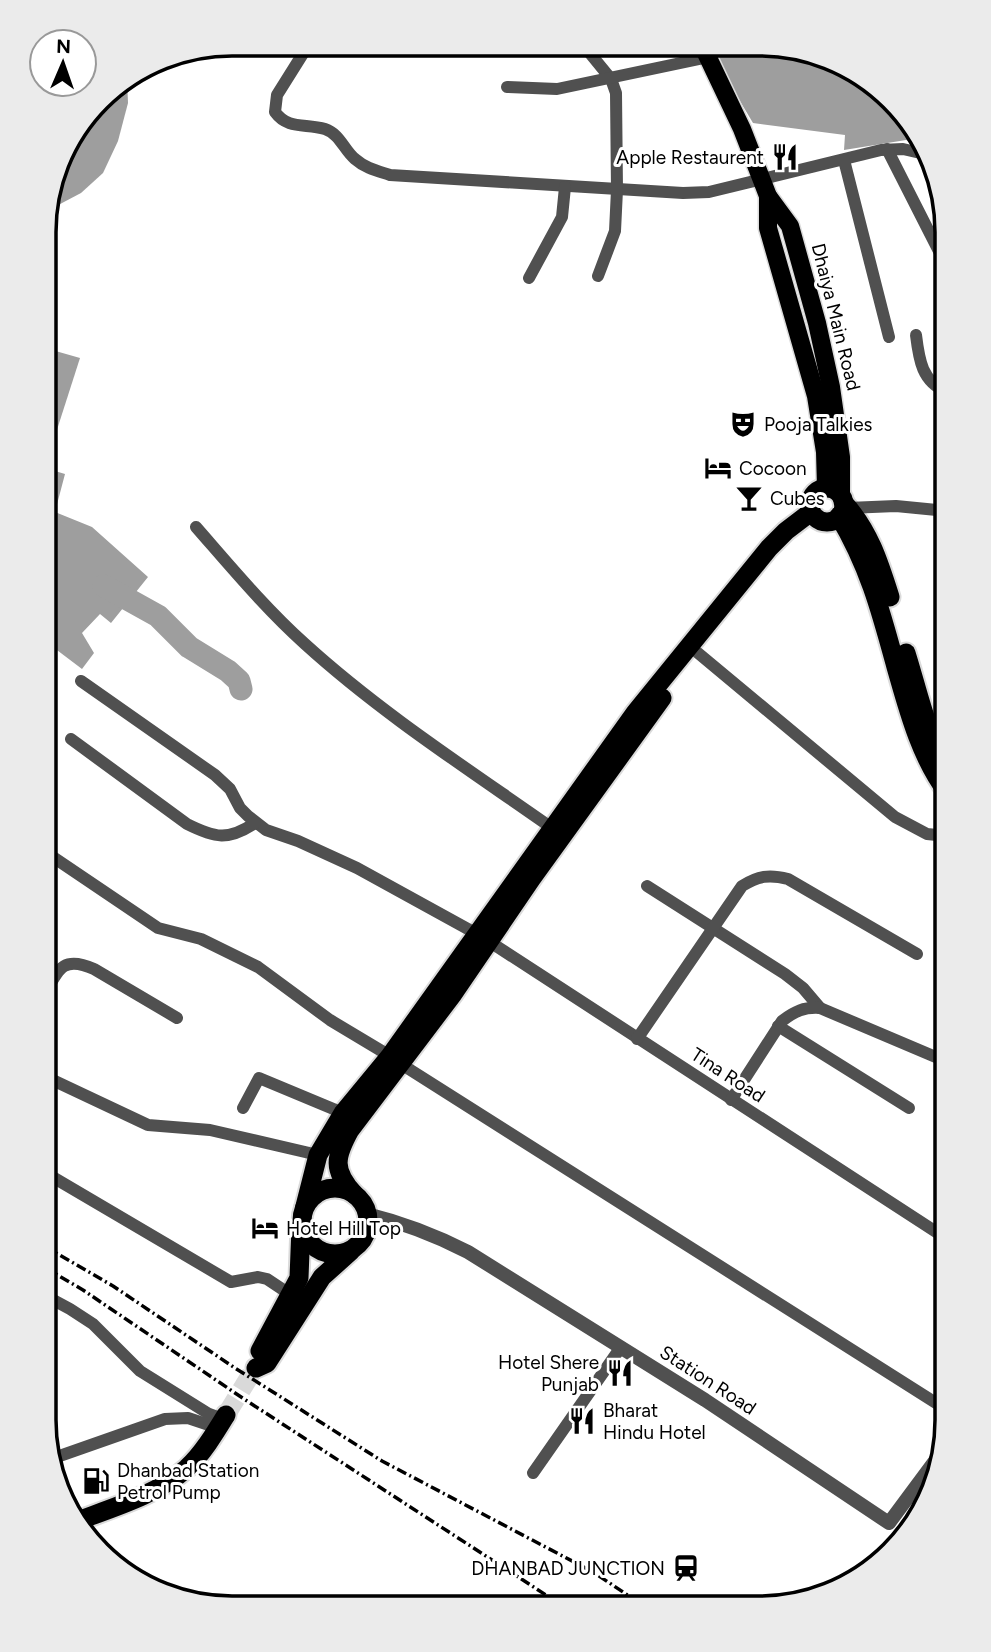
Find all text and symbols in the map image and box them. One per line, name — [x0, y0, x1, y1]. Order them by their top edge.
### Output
north arrow — [28, 28, 98, 98]
text: N — [56, 35, 71, 58]
restaurant icon: Apple Restaurent — [770, 142, 800, 172]
place label: Apple Restaurent — [616, 146, 764, 169]
street label: Dhaiya Main Road — [807, 241, 865, 393]
theatre icon: Pooja Talkies — [728, 409, 758, 439]
place label: Pooja Talkies — [764, 413, 873, 436]
hotel icon: Cocoon — [703, 453, 733, 483]
place label: Cocoon — [739, 457, 807, 480]
bar icon: Cubes — [734, 483, 764, 513]
place label: Cubes — [770, 487, 825, 510]
street label: Tina Road — [687, 1043, 769, 1107]
hotel icon: Hotel Hill Top — [250, 1213, 280, 1243]
place label: Hotel Hill Top — [286, 1217, 401, 1240]
street label: Station Road — [656, 1340, 760, 1420]
place label: Hotel Shere Punjab — [498, 1351, 599, 1396]
restaurant icon: Hotel Shere Punjab — [605, 1358, 635, 1388]
place label: Bharat Hindu Hotel — [603, 1399, 706, 1444]
restaurant icon: Bharat Hindu Hotel — [567, 1406, 597, 1436]
place label: Dhanbad Station Petrol Pump — [117, 1459, 259, 1504]
fuel station icon: Dhanbad Station Petrol Pump — [81, 1466, 111, 1496]
station icon: DHANBAD JUNCTION — [671, 1553, 701, 1583]
place label: DHANBAD JUNCTION — [471, 1557, 665, 1580]

